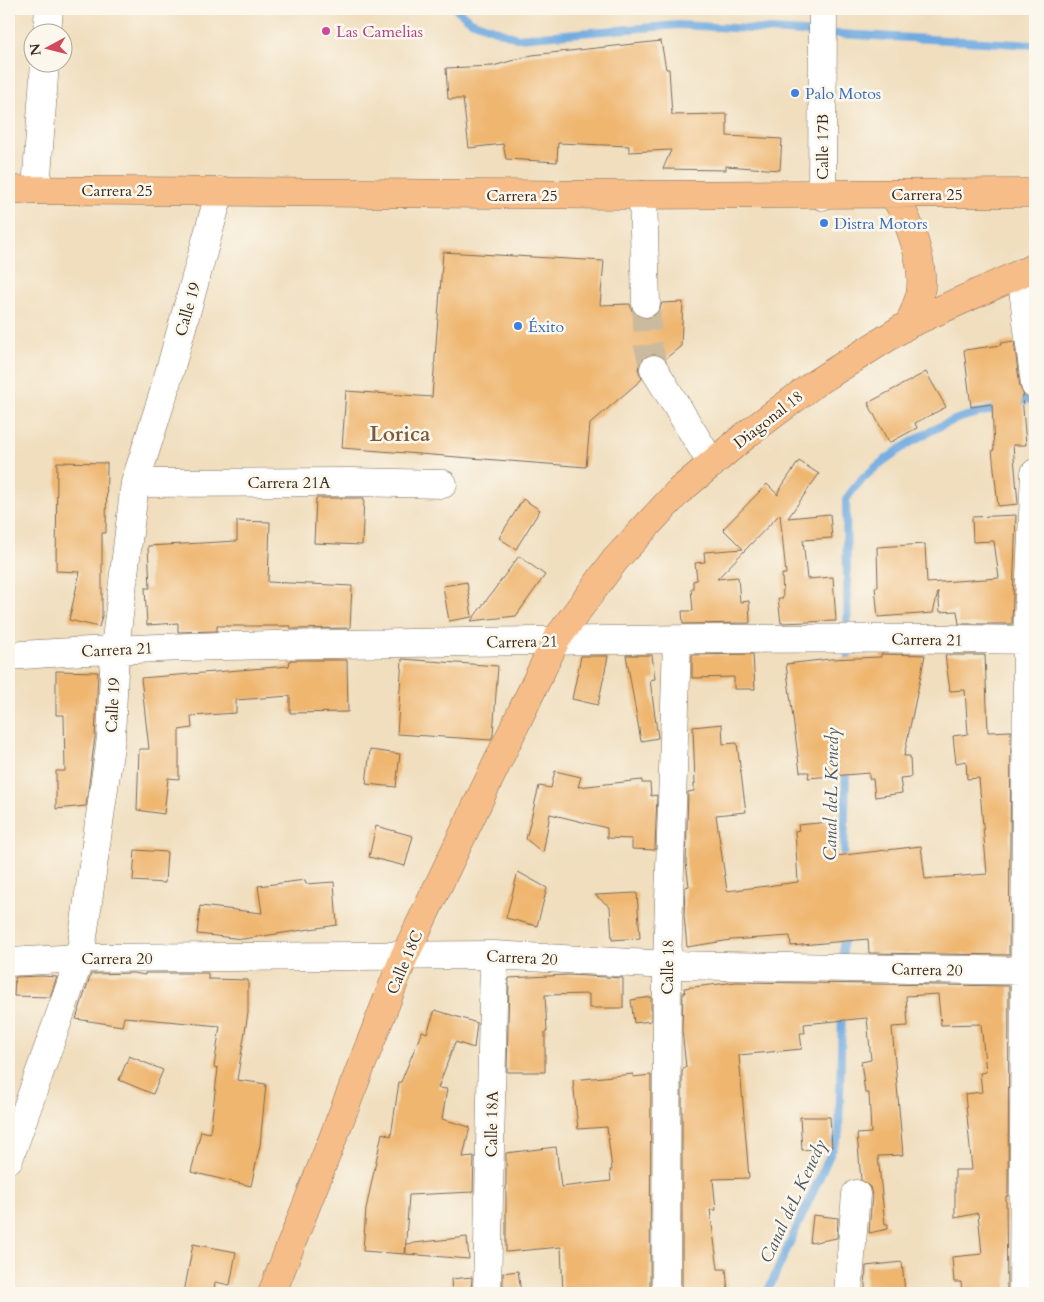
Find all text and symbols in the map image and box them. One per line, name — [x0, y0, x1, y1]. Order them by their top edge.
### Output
place label: Las Camelias — [336, 21, 423, 43]
north arrow — [22, 22, 72, 72]
marker: Las Camelias — [320, 25, 332, 37]
text: N — [25, 42, 46, 57]
place label: Palo Motos — [805, 83, 881, 105]
marker: Palo Motos — [789, 87, 801, 99]
street label: Calle 17B — [812, 114, 834, 180]
street label: Carrera 25 — [81, 180, 153, 202]
street label: Carrera 25 — [891, 184, 963, 206]
street label: Carrera 25 — [486, 185, 558, 207]
place label: Distra Motors — [834, 213, 928, 235]
marker: Distra Motors — [818, 217, 830, 229]
street label: Calle 19 — [170, 280, 206, 339]
place label: Éxito — [528, 316, 564, 338]
marker: Éxito — [512, 320, 524, 332]
street label: Diagonal 18 — [729, 386, 808, 454]
district label: Lorica — [369, 420, 431, 449]
street label: Carrera 21A — [248, 472, 331, 494]
street label: Carrera 21 — [891, 628, 963, 652]
street label: Carrera 21 — [486, 630, 558, 654]
street label: Carrera 21 — [81, 637, 153, 663]
street label: Calle 19 — [101, 677, 125, 733]
water label: Canal deL Kenedy — [818, 727, 845, 861]
street label: Calle 18C — [382, 927, 428, 998]
street label: Calle 18 — [657, 939, 679, 995]
street label: Carrera 20 — [486, 945, 558, 971]
street label: Carrera 20 — [81, 948, 153, 970]
street label: Carrera 20 — [891, 958, 963, 982]
street label: Calle 18A — [480, 1090, 504, 1158]
water label: Canal deL Kenedy — [754, 1135, 833, 1267]

